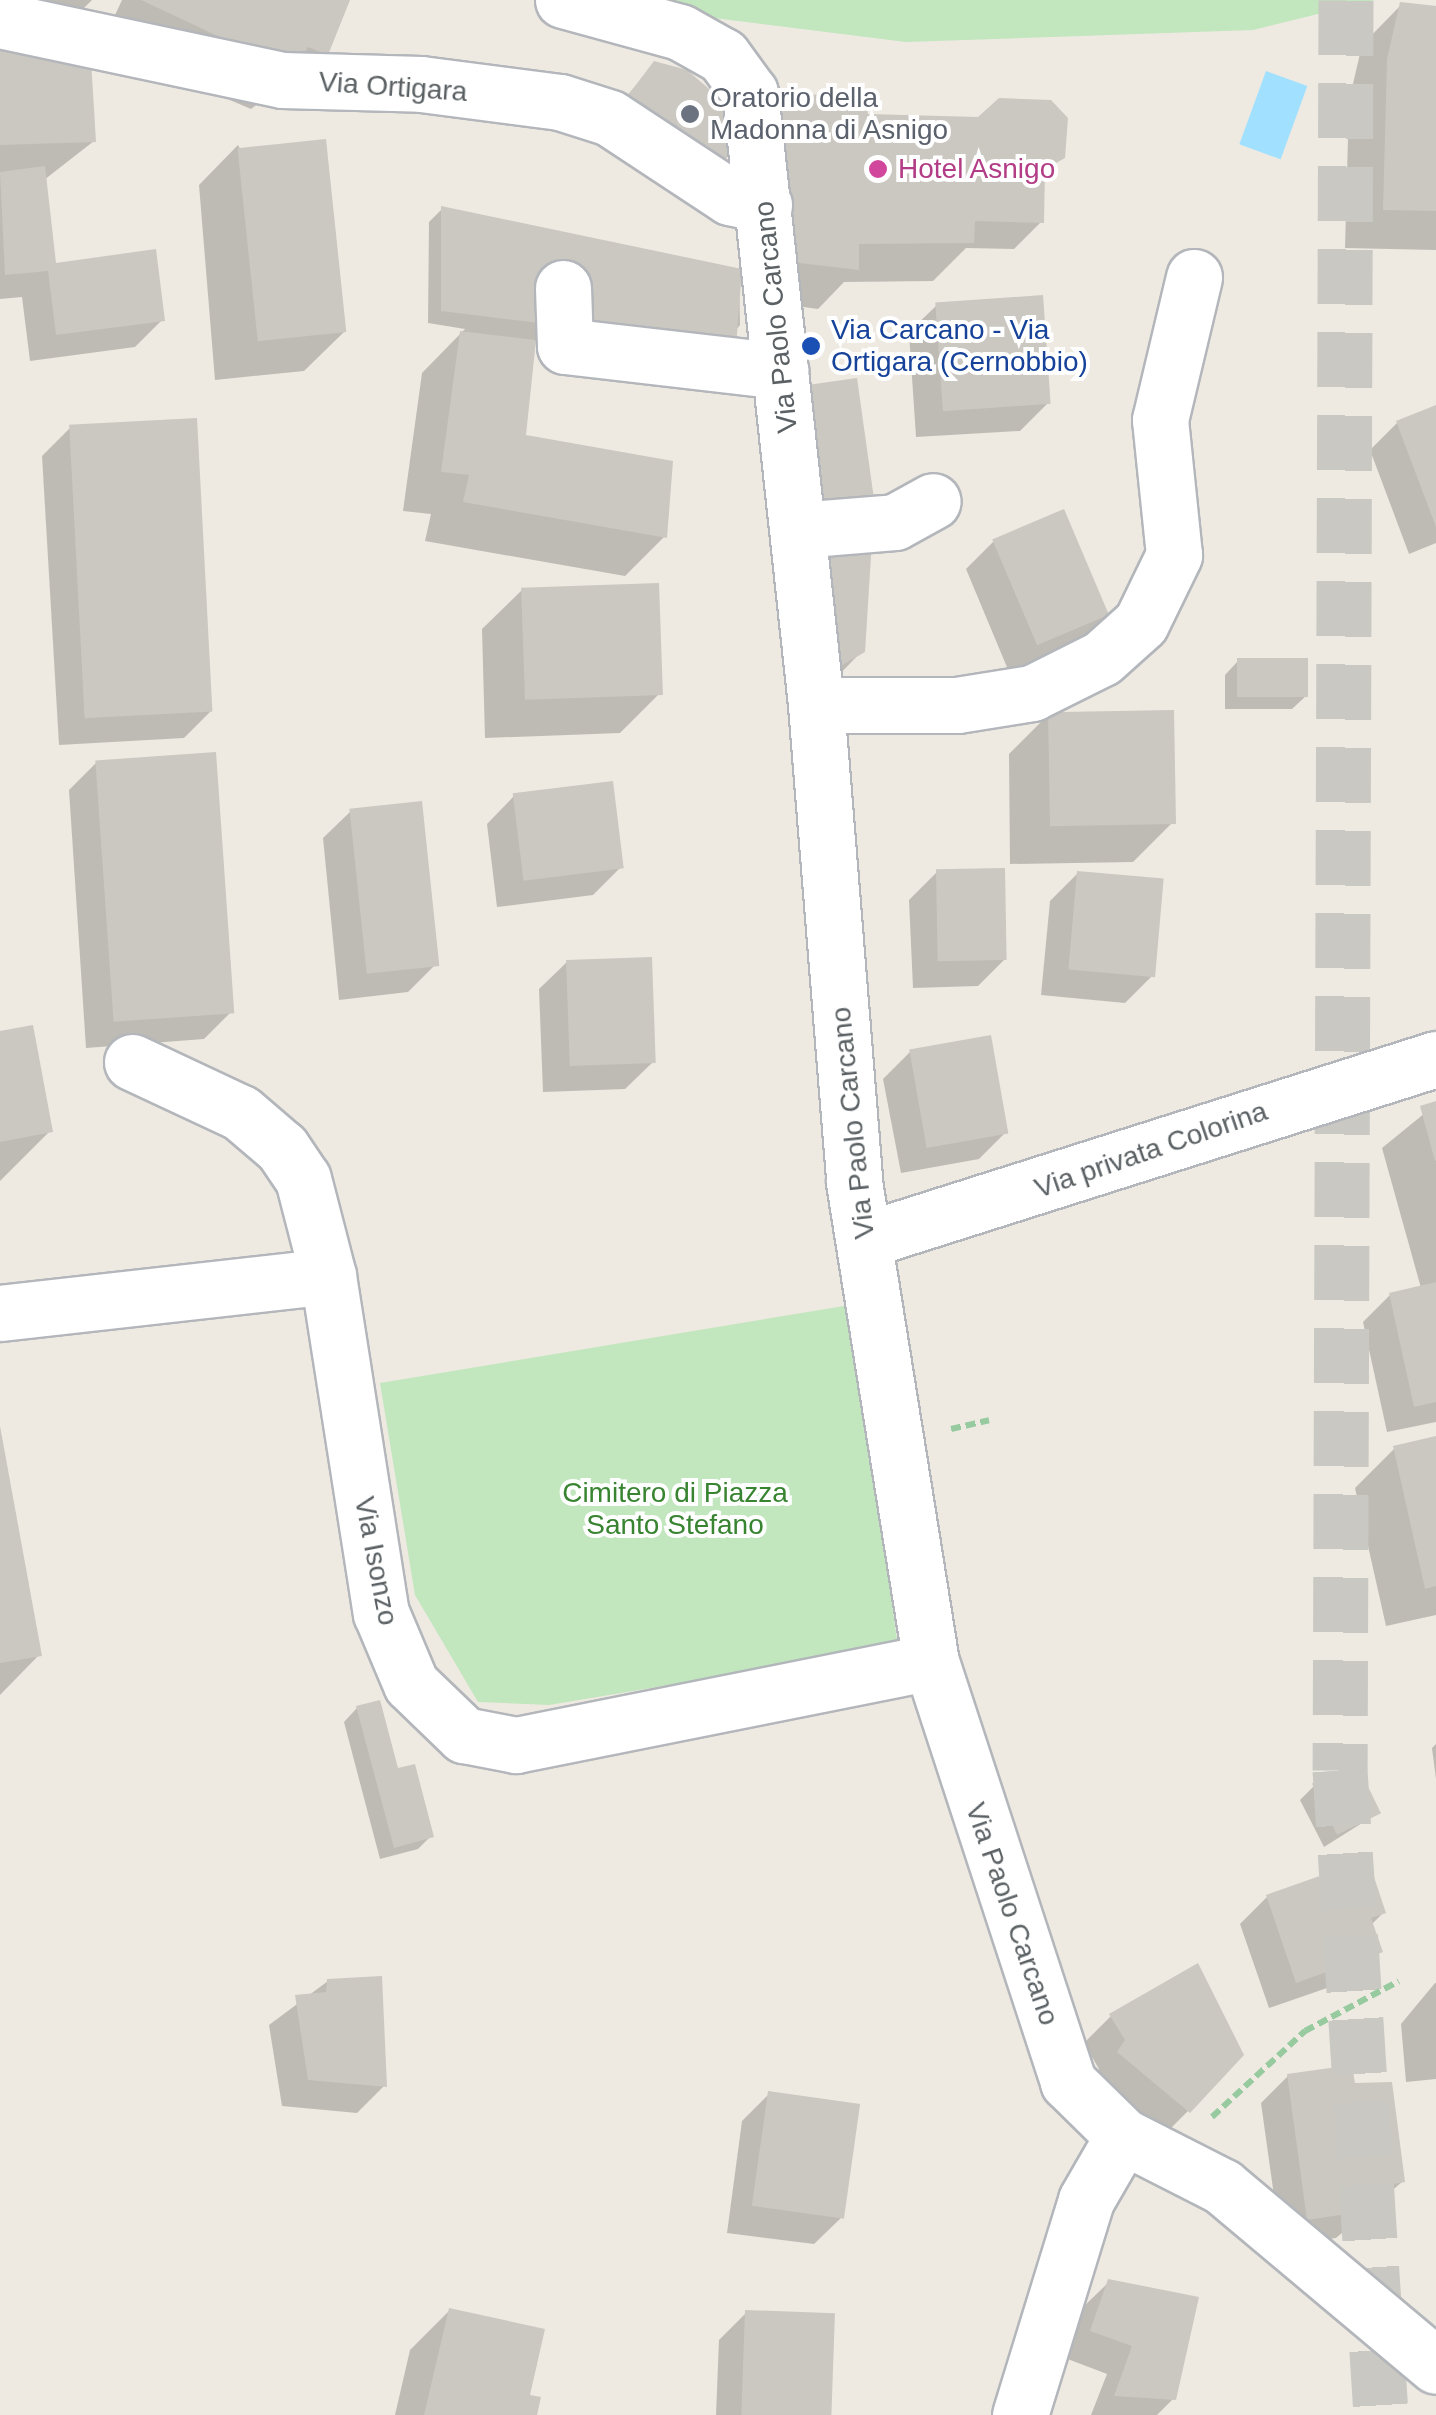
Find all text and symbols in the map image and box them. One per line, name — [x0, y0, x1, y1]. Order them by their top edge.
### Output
street label: Via Ortigara — [318, 65, 468, 109]
place label: Oratorio della Madonna di Asnigo — [710, 81, 950, 147]
marker: Oratorio della Madonna di Asnigo — [679, 103, 701, 125]
place label: Hotel Asnigo — [898, 152, 1057, 186]
marker: Hotel Asnigo — [867, 158, 889, 180]
street label: Via Paolo Carcano — [747, 199, 805, 435]
place label: Via Carcano - Via Ortigara (Cernobbio) — [831, 313, 1088, 379]
marker: Via Carcano - Via Ortigara (Cernobbio) — [800, 335, 822, 357]
street label: Via Paolo Carcano — [824, 1005, 882, 1241]
street label: Via privata Colorina — [1030, 1094, 1272, 1206]
park label: Cimitero di Piazza Santo Stefano — [562, 1476, 788, 1542]
street label: Via Isonzo — [347, 1494, 405, 1628]
street label: Via Paolo Carcano — [958, 1798, 1066, 2030]

